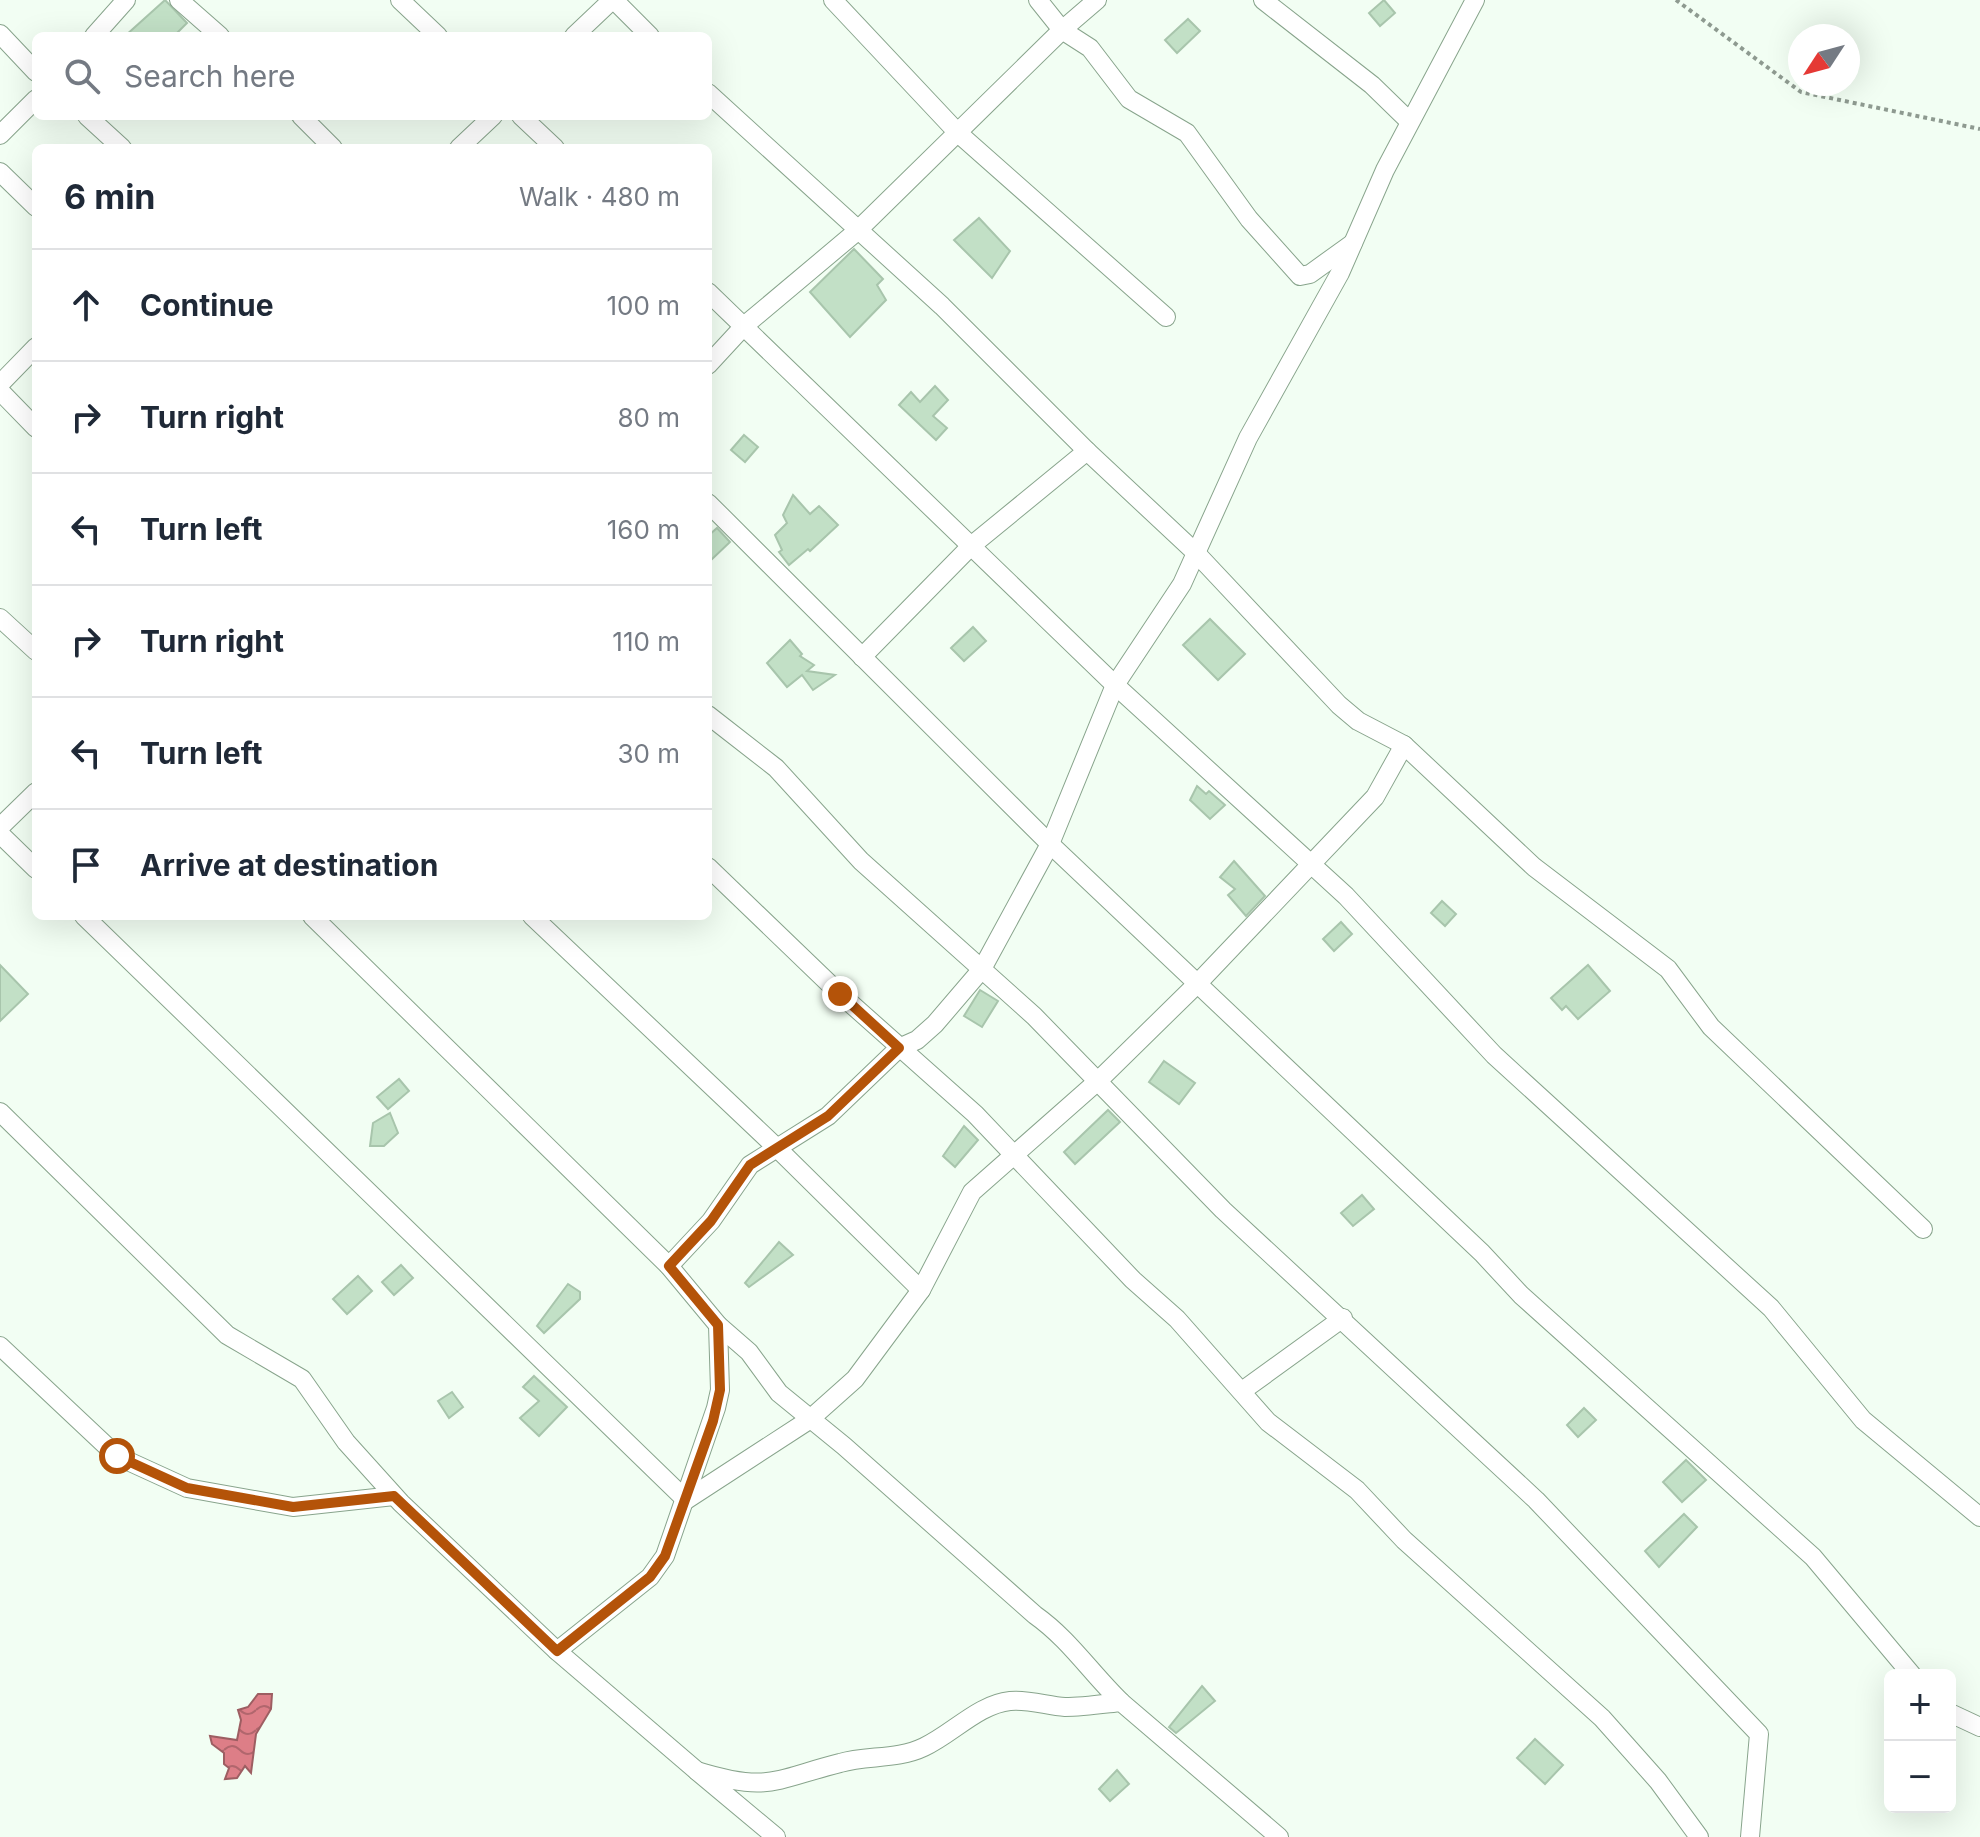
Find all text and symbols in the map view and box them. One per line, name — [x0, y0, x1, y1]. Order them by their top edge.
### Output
north arrow — [1788, 24, 1860, 96]
search box — [32, 32, 712, 120]
icon: search — [60, 54, 104, 98]
text: Search here — [124, 58, 296, 94]
text: 6 min — [64, 176, 156, 217]
text: Walk · 480 m — [519, 181, 680, 212]
icon: ahead — [64, 283, 108, 327]
text: Continue — [140, 287, 274, 323]
text: 100 m — [607, 290, 680, 321]
icon: right — [64, 395, 108, 439]
text: Turn right — [140, 399, 284, 435]
text: 80 m — [617, 402, 680, 433]
icon: left — [64, 507, 108, 551]
text: Turn left — [140, 511, 262, 547]
text: 160 m — [607, 514, 680, 545]
icon: right — [64, 619, 108, 663]
text: Turn right — [140, 623, 284, 659]
text: 110 m — [612, 626, 680, 657]
icon: left — [64, 731, 108, 775]
text: Turn left — [140, 735, 262, 771]
text: 30 m — [617, 738, 680, 769]
icon: arrive — [64, 843, 108, 887]
text: Arrive at destination — [140, 847, 438, 883]
route end — [822, 976, 858, 1012]
route start — [99, 1438, 135, 1474]
map controls — [1884, 1669, 1956, 1813]
button: + — [1884, 1669, 1956, 1741]
button: − — [1884, 1741, 1956, 1813]

